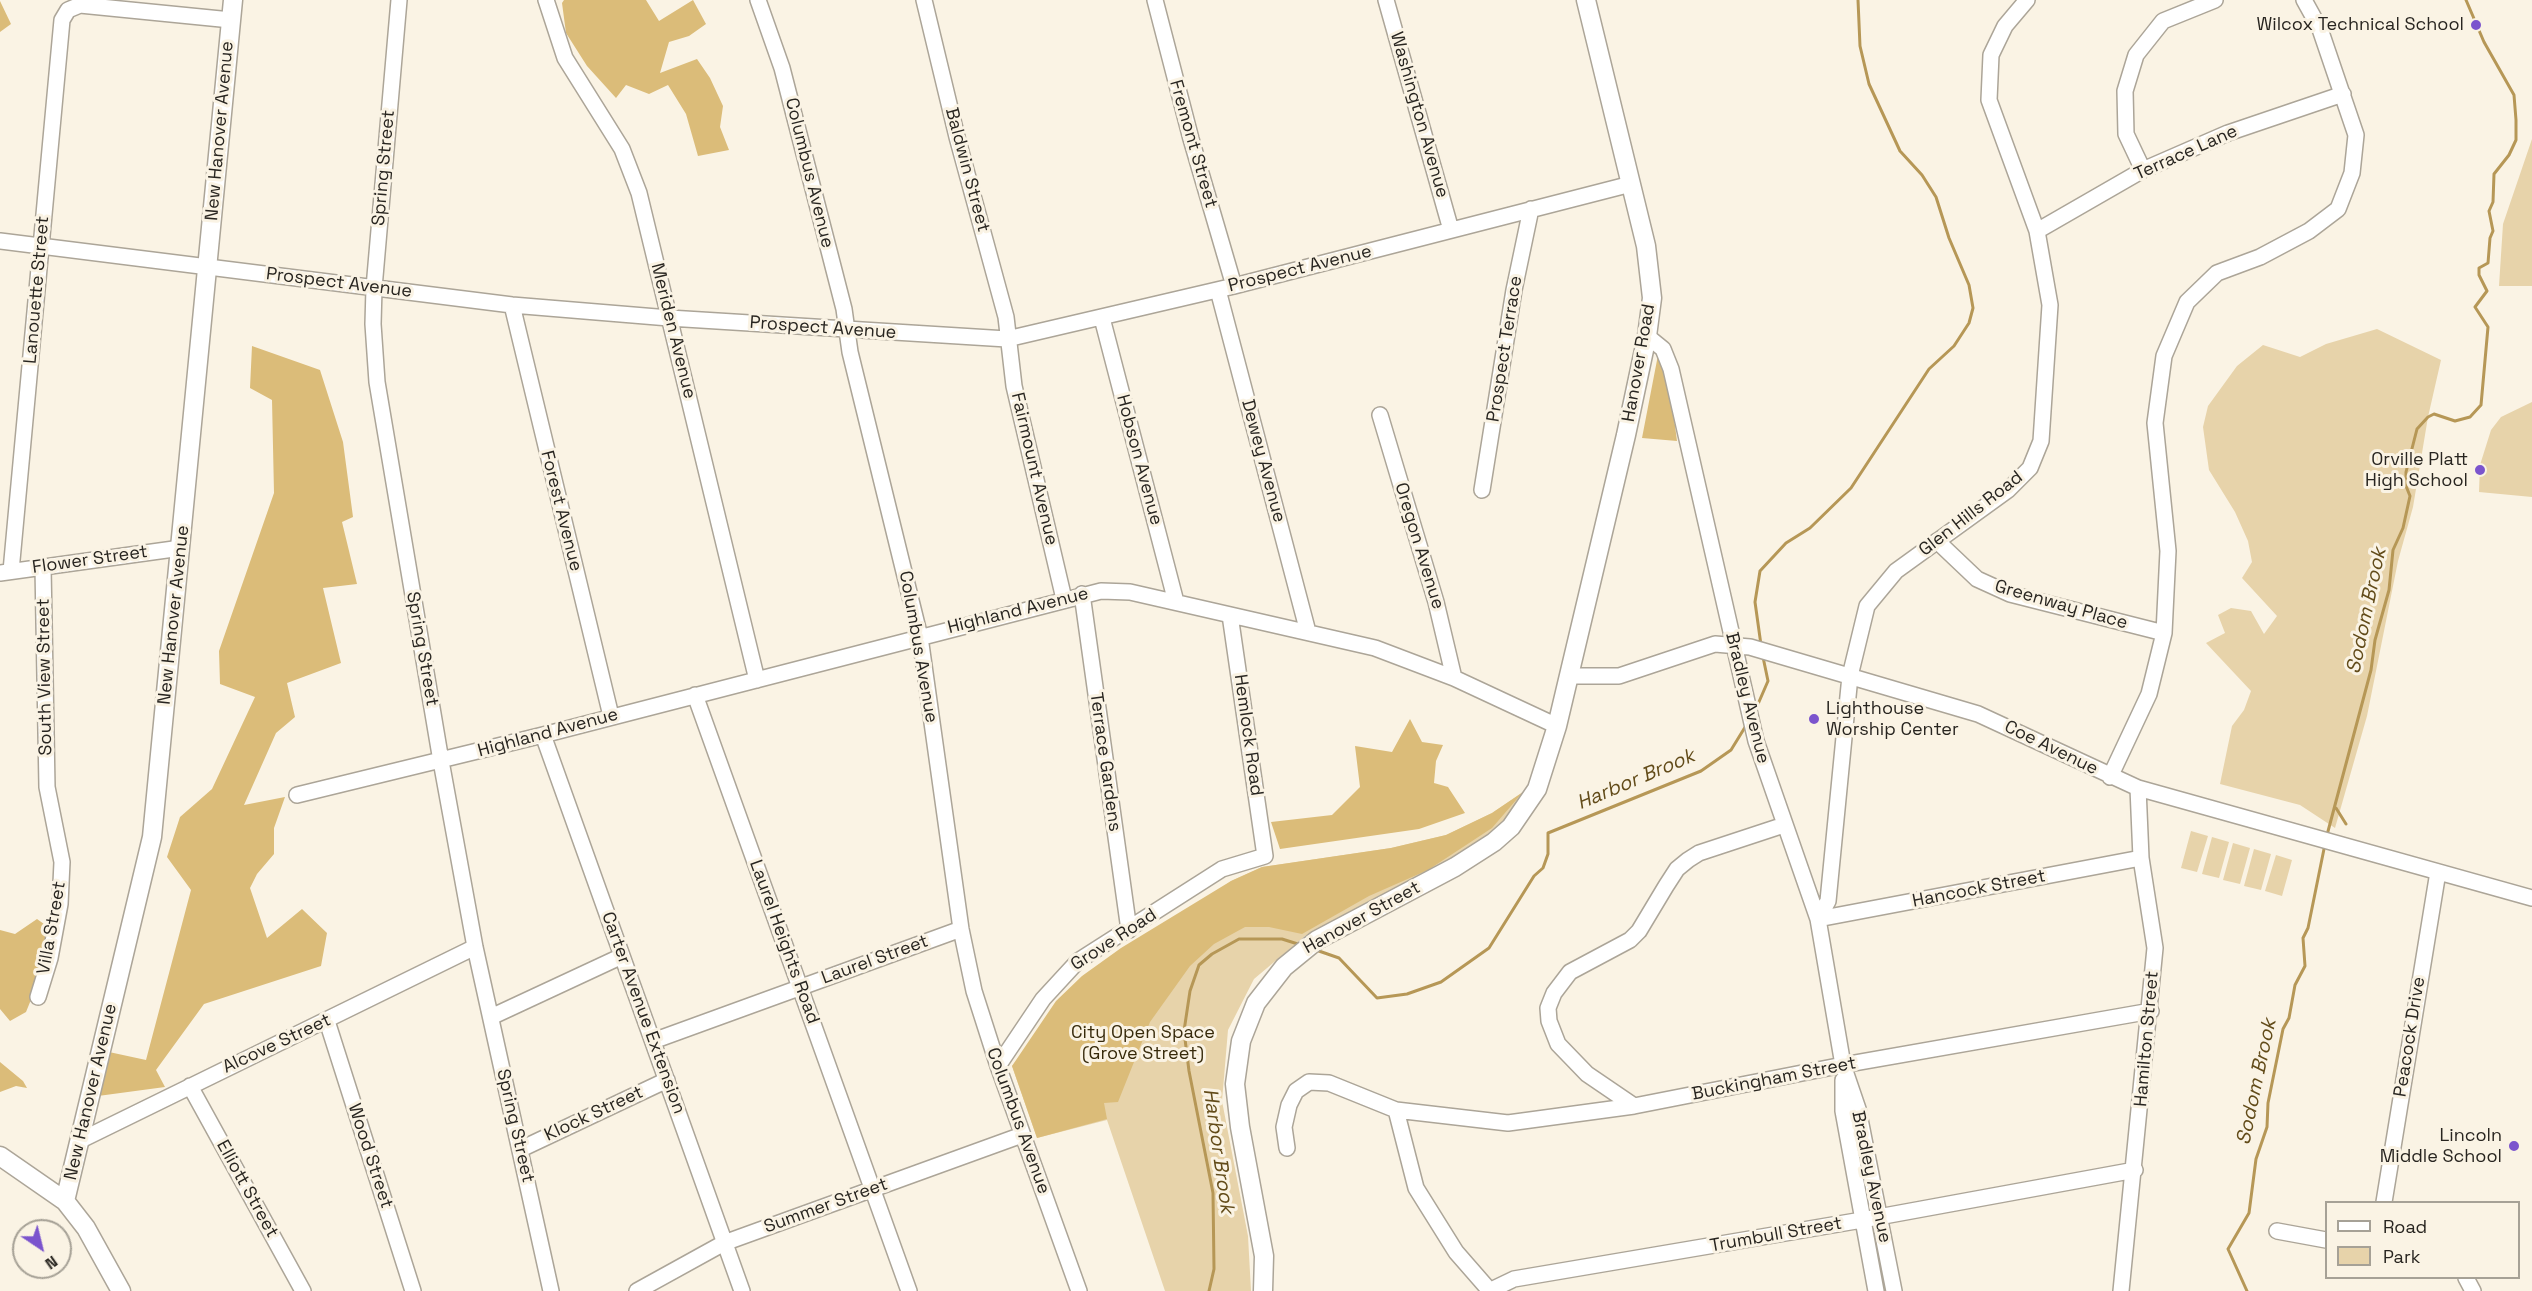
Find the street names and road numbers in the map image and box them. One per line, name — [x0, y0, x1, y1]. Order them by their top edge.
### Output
street label: Washington Avenue — [1385, 30, 1453, 200]
street label: New Hanover Avenue — [201, 40, 239, 222]
street label: Fremont Street — [1164, 78, 1222, 210]
street label: Columbus Avenue — [780, 96, 838, 250]
street label: Baldwin Street — [940, 106, 994, 234]
street label: Spring Street — [368, 109, 400, 227]
street label: Terrace Lane — [2131, 121, 2241, 185]
street label: Lanouette Street — [20, 215, 54, 365]
street label: Prospect Avenue — [1226, 241, 1374, 297]
street label: Meriden Avenue — [646, 261, 700, 401]
street label: Prospect Avenue — [265, 263, 413, 303]
street label: Prospect Terrace — [1483, 274, 1527, 424]
street label: Hanover Road — [1618, 302, 1660, 424]
street label: Prospect Avenue — [749, 312, 897, 344]
street label: Fairmount Avenue — [1006, 391, 1062, 547]
street label: Hobson Avenue — [1111, 392, 1167, 528]
street label: Dewey Avenue — [1236, 397, 1290, 525]
street label: Forest Avenue — [536, 448, 586, 574]
street label: Glen Hills Road — [1915, 467, 2027, 561]
street label: Oregon Avenue — [1390, 480, 1448, 612]
street label: New Hanover Avenue — [154, 524, 194, 706]
street label: Flower Street — [31, 541, 149, 579]
street label: Columbus Avenue — [894, 569, 942, 725]
street label: Greenway Place — [1992, 576, 2130, 634]
street label: Highland Avenue — [945, 583, 1091, 639]
street label: Spring Street — [401, 590, 443, 708]
street label: South View Street — [33, 598, 57, 756]
street label: Bradley Avenue — [1720, 630, 1774, 766]
street label: Hemlock Road — [1229, 673, 1267, 797]
street label: Terrace Gardens — [1085, 691, 1125, 833]
street label: Highland Avenue — [475, 704, 621, 762]
street label: Coe Avenue — [2001, 716, 2101, 780]
street label: Laurel Heights Road — [744, 857, 824, 1027]
street label: Hancock Street — [1911, 866, 2047, 912]
street label: Hanover Street — [1300, 877, 1424, 959]
street label: Villa Street — [33, 880, 71, 976]
street label: Grove Road — [1067, 904, 1161, 976]
street label: Carter Avenue Extension — [596, 909, 690, 1117]
street label: Laurel Street — [819, 931, 931, 989]
street label: Hamilton Street — [2130, 970, 2164, 1108]
street label: Peacock Drive — [2390, 975, 2430, 1099]
street label: New Hanover Avenue — [60, 1002, 122, 1182]
street label: Alcove Street — [219, 1010, 335, 1078]
street label: Columbus Avenue — [982, 1045, 1054, 1197]
street label: Buckingham Street — [1690, 1052, 1858, 1106]
street label: Spring Street — [491, 1067, 539, 1185]
street label: Klock Street — [541, 1082, 647, 1146]
street label: Wood Street — [343, 1101, 397, 1211]
street label: Bradley Avenue — [1846, 1109, 1896, 1245]
street label: Elliott Street — [211, 1136, 283, 1242]
street label: Summer Street — [761, 1174, 891, 1238]
street label: Trumbull Street — [1708, 1213, 1844, 1257]

